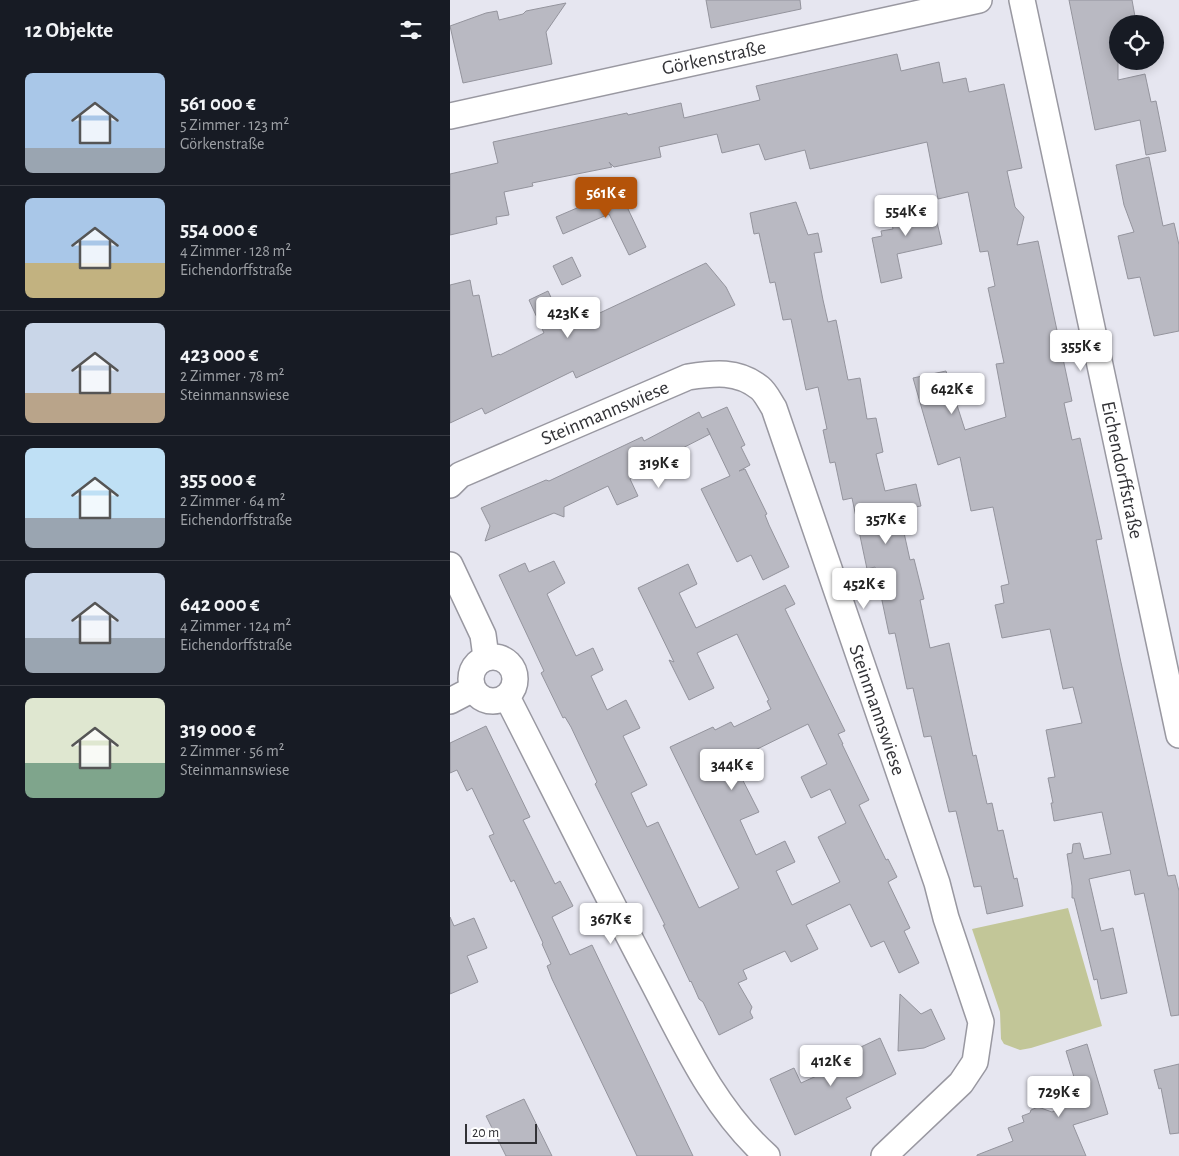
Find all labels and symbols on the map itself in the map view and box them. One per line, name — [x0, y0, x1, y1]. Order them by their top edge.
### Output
street label: Görkenstraße — [660, 37, 768, 79]
pin: 561K € — [565, 176, 647, 219]
pin: 554K € — [865, 194, 947, 237]
pin: 423K € — [527, 296, 609, 339]
pin: 355K € — [1040, 330, 1122, 372]
pin: 642K € — [911, 372, 993, 415]
street label: Steinmannswiese — [538, 377, 672, 449]
street label: Eichendorffstraße — [1098, 399, 1146, 541]
pin: 319K € — [618, 446, 700, 489]
pin: 357K € — [845, 502, 927, 545]
pin: 452K € — [823, 568, 905, 610]
street label: Steinmannswiese — [845, 642, 909, 778]
pin: 344K € — [691, 748, 773, 791]
pin: 367K € — [570, 902, 652, 945]
pin: 412K € — [790, 1044, 872, 1087]
pin: 729K € — [1018, 1076, 1100, 1118]
scale bar — [465, 1121, 538, 1144]

